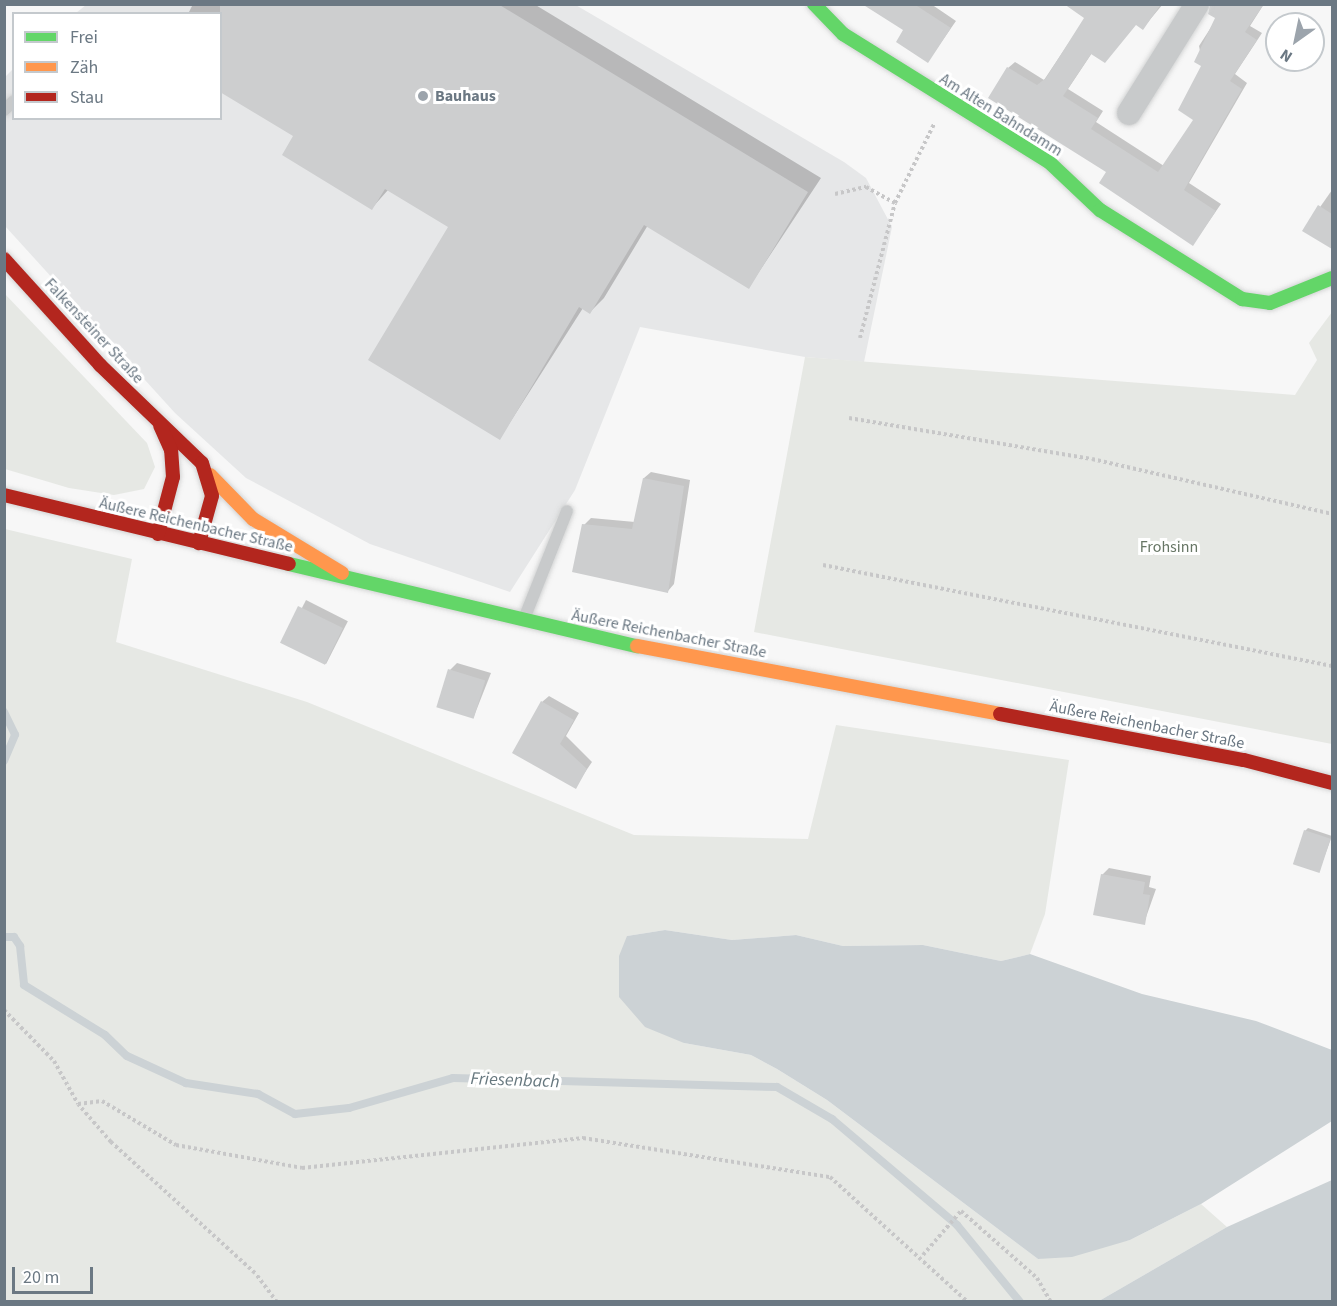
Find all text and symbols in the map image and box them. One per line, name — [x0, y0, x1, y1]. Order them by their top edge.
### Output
legend — [12, 12, 222, 120]
north arrow — [1265, 12, 1325, 72]
text: Frei — [70, 25, 98, 50]
text: N — [1276, 43, 1297, 68]
text: Zäh — [70, 55, 98, 80]
street label: Am Alten Bahndamm — [936, 69, 1066, 161]
text: Stau — [70, 85, 104, 110]
place label: Bauhaus — [435, 86, 496, 106]
marker: Bauhaus — [416, 89, 430, 103]
street label: Falkensteiner Straße — [40, 274, 148, 388]
street label: Äußere Reichenbacher Straße — [97, 493, 295, 557]
park label: Frohsinn — [1140, 537, 1198, 557]
street label: Äußere Reichenbacher Straße — [570, 606, 768, 662]
street label: Äußere Reichenbacher Straße — [1048, 697, 1246, 753]
water label: Friesenbach — [470, 1069, 560, 1093]
scale bar — [15, 1255, 96, 1293]
text: 20 m — [23, 1265, 59, 1290]

